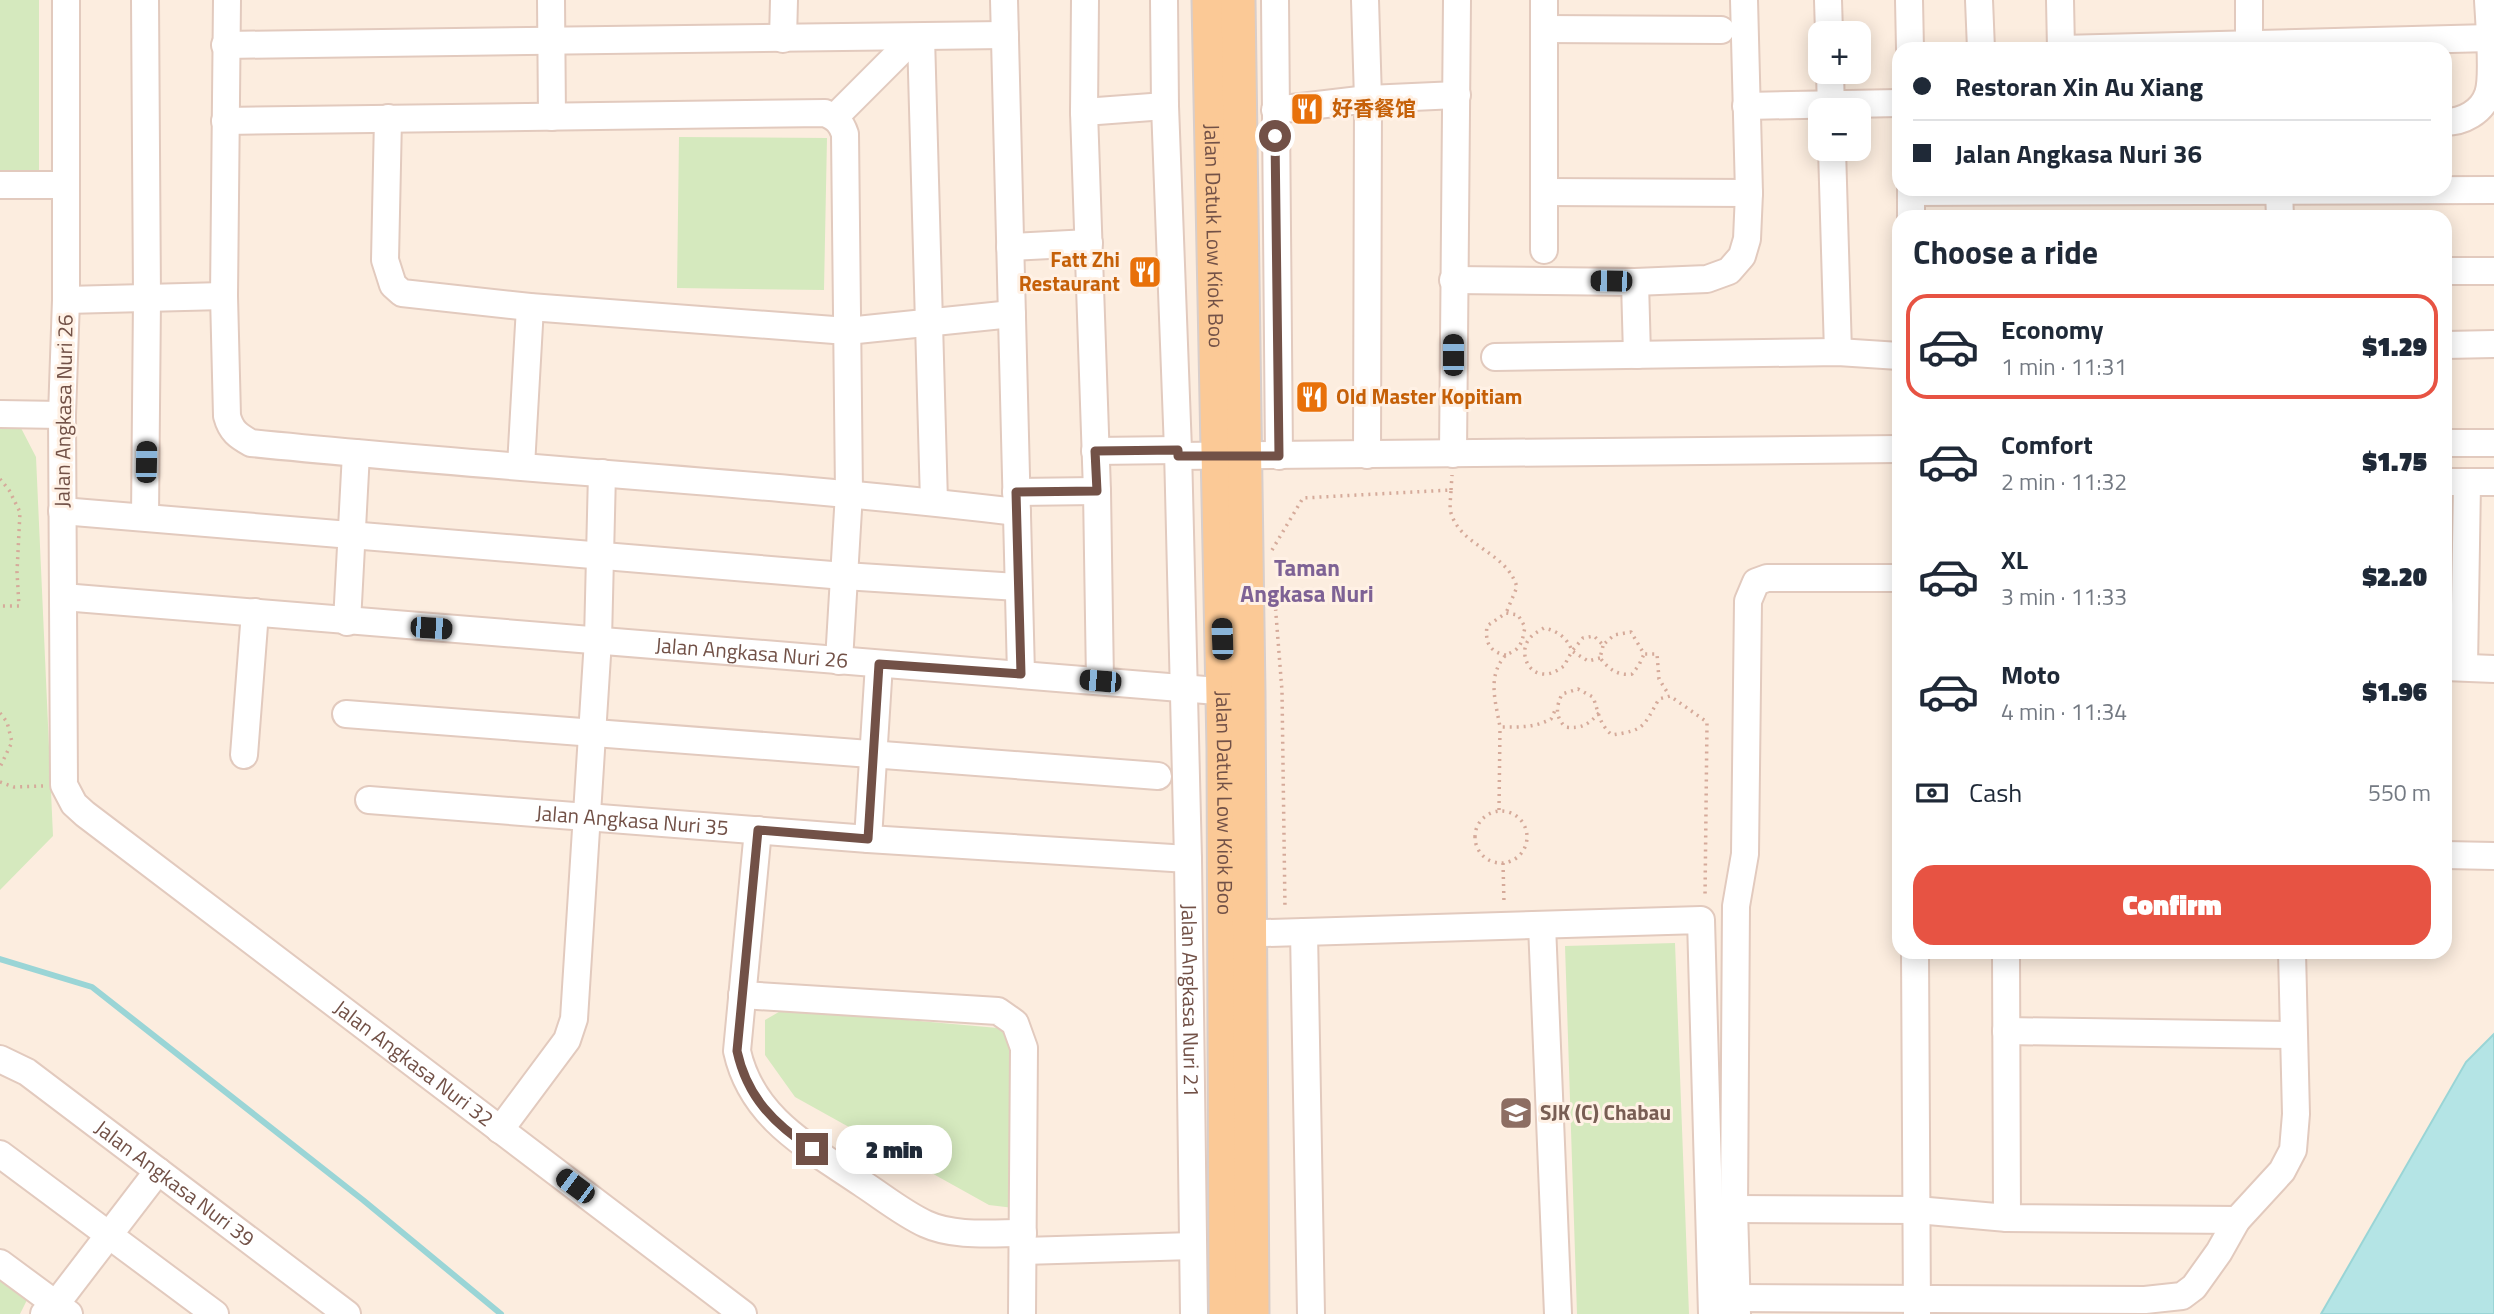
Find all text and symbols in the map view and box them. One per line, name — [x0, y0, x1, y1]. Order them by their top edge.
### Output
map controls — [1808, 21, 1871, 161]
button: + — [1808, 21, 1871, 84]
text: Restoran Xin Au Xiang — [1955, 67, 2203, 106]
restaurant icon: 好香餐馆 — [1288, 90, 1326, 128]
place label: 好香餐馆 — [1332, 92, 1416, 124]
button: − — [1808, 98, 1871, 161]
route start — [1259, 120, 1291, 152]
street label: Jalan Datuk Low Kiok Boo — [1196, 124, 1233, 348]
text: Jalan Angkasa Nuri 36 — [1955, 134, 2202, 173]
text: Choose a ride — [1913, 228, 2098, 276]
place label: Fatt Zhi Restaurant — [1019, 243, 1120, 299]
restaurant icon: Fatt Zhi Restaurant — [1126, 253, 1164, 291]
car — [1590, 270, 1633, 292]
text: Economy — [2001, 310, 2103, 349]
street label: Jalan Angkasa Nuri 26 — [45, 314, 81, 508]
icon: car — [1917, 315, 1980, 378]
text: $1.29 — [2362, 327, 2427, 366]
car — [1443, 334, 1464, 376]
text: 1 min · 11:31 — [2001, 349, 2127, 384]
restaurant icon: Old Master Kopitiam — [1293, 378, 1331, 416]
place label: Old Master Kopitiam — [1336, 380, 1522, 412]
text: Comfort — [2001, 425, 2093, 464]
icon: car — [1917, 430, 1980, 493]
car — [136, 441, 157, 483]
text: $1.75 — [2362, 442, 2427, 481]
text: 2 min · 11:32 — [2001, 464, 2127, 499]
text: XL — [2001, 540, 2028, 579]
icon: car — [1917, 545, 1980, 608]
district label: Taman Angkasa Nuri — [1240, 550, 1374, 611]
text: $2.20 — [2362, 557, 2427, 596]
text: 3 min · 11:33 — [2001, 579, 2127, 614]
car — [410, 616, 453, 640]
car — [1211, 618, 1234, 660]
street label: Jalan Angkasa Nuri 26 — [654, 628, 849, 676]
text: Moto — [2001, 655, 2060, 694]
icon: car — [1917, 660, 1980, 723]
car — [1079, 669, 1122, 693]
text: $1.96 — [2362, 672, 2427, 711]
street label: Jalan Datuk Low Kiok Boo — [1208, 690, 1242, 915]
text: 4 min · 11:34 — [2001, 694, 2127, 729]
text: Cash — [1969, 773, 2022, 812]
icon: cash — [1913, 774, 1951, 812]
text: 550 m — [2368, 775, 2431, 810]
street label: Jalan Angkasa Nuri 35 — [535, 796, 730, 843]
button: Confirm — [1913, 865, 2431, 945]
street label: Jalan Angkasa Nuri 21 — [1174, 904, 1208, 1097]
street label: Jalan Angkasa Nuri 32 — [327, 992, 501, 1134]
school or university icon: SJK (C) Chabau — [1497, 1094, 1535, 1132]
place label: SJK (C) Chabau — [1540, 1096, 1671, 1128]
street label: Jalan Angkasa Nuri 39 — [88, 1112, 262, 1254]
callout: 2 min — [836, 1124, 952, 1174]
text: 2 min — [865, 1132, 923, 1167]
route end — [796, 1133, 828, 1165]
car — [552, 1165, 599, 1207]

